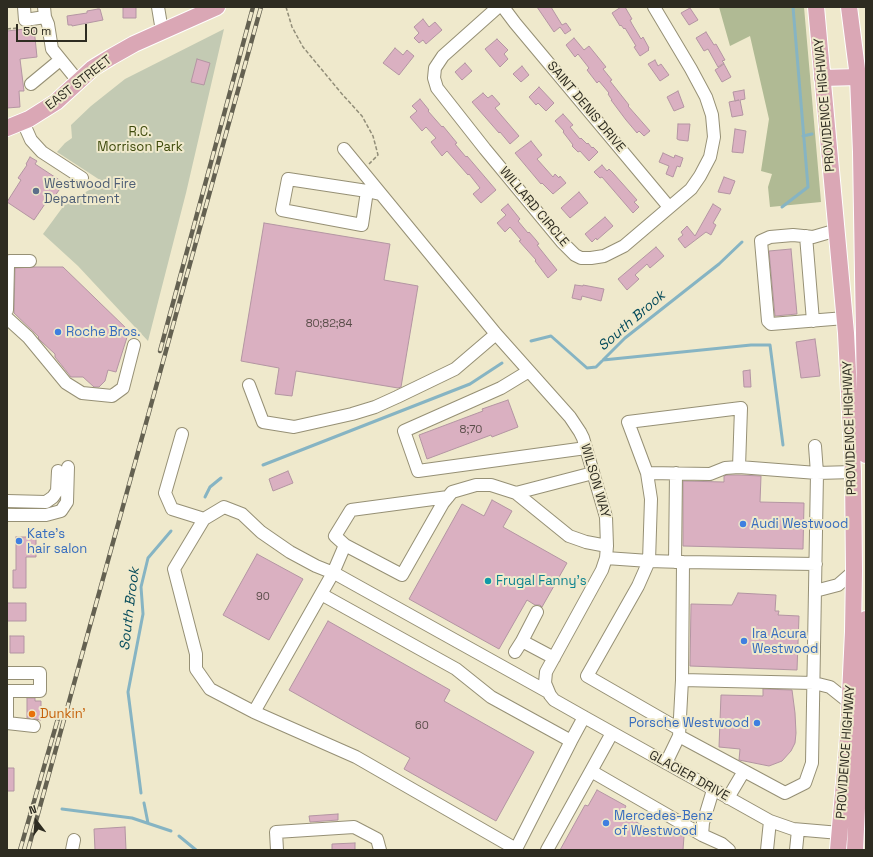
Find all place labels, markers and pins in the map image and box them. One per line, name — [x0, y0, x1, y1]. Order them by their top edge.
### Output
place label: Westwood Fire Department — [44, 176, 136, 207]
marker: Westwood Fire Department — [31, 186, 41, 196]
place label: Roche Bros. — [66, 324, 140, 340]
marker: Roche Bros. — [53, 327, 63, 337]
place label: Audi Westwood — [751, 516, 848, 532]
marker: Audi Westwood — [738, 519, 748, 529]
place label: Kate's hair salon — [27, 526, 87, 557]
marker: Kate's hair salon — [14, 536, 24, 546]
place label: Frugal Fanny's — [496, 573, 586, 589]
marker: Frugal Fanny's — [483, 576, 493, 586]
place label: Ira Acura Westwood — [752, 626, 818, 657]
marker: Ira Acura Westwood — [739, 636, 749, 646]
place label: Dunkin' — [40, 706, 86, 722]
marker: Dunkin' — [27, 709, 37, 719]
place label: Porsche Westwood — [629, 715, 749, 731]
marker: Porsche Westwood — [752, 718, 762, 728]
place label: Mercedes-Benz of Westwood — [614, 808, 713, 839]
marker: Mercedes-Benz of Westwood — [601, 818, 611, 828]

